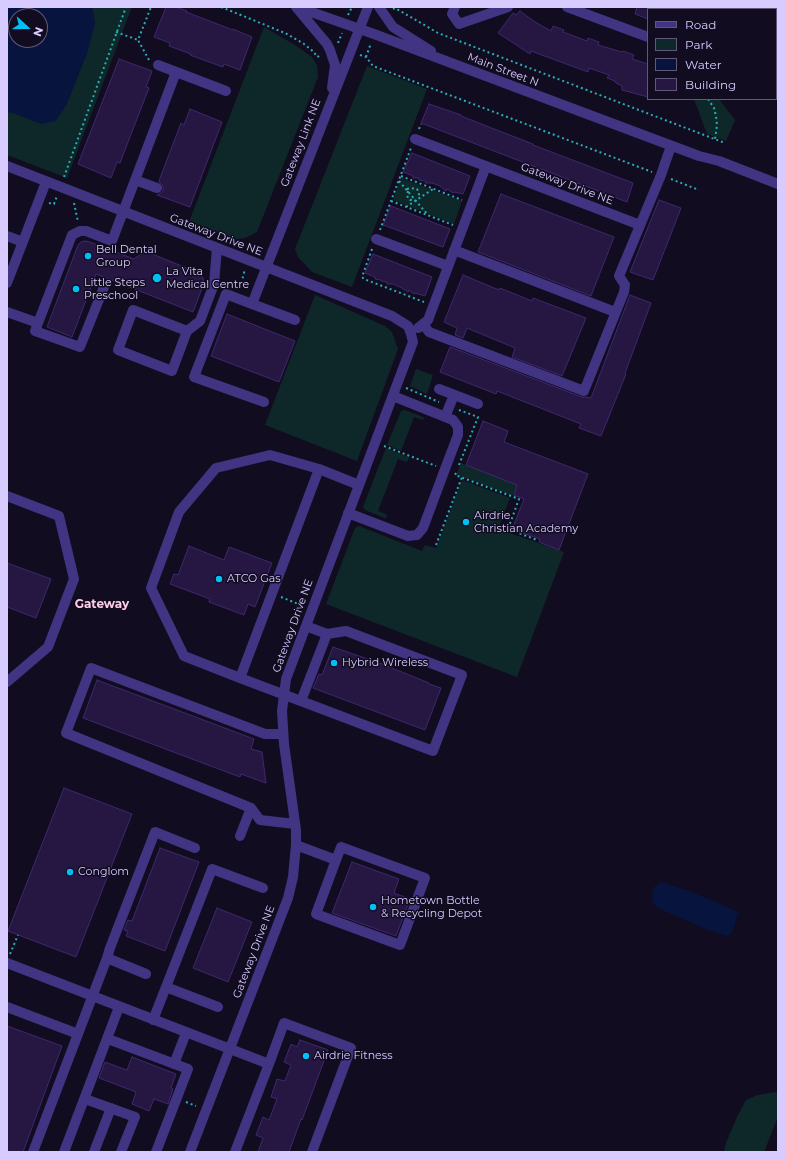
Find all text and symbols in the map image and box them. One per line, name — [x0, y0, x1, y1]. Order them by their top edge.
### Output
north arrow — [8, 8, 48, 48]
legend — [647, 8, 777, 100]
text: Road — [685, 17, 716, 32]
text: N — [30, 25, 46, 39]
text: Park — [685, 37, 712, 52]
street label: Main Street N — [465, 50, 541, 90]
text: Water — [685, 57, 721, 72]
text: Building — [685, 77, 736, 92]
street label: Gateway Link NE — [278, 97, 324, 189]
street label: Gateway Drive NE — [519, 160, 615, 208]
street label: Gateway Drive NE — [168, 211, 264, 259]
place label: Bell Dental Group — [96, 243, 157, 269]
marker: Bell Dental Group — [83, 251, 93, 261]
place label: La Vita Medical Centre — [166, 265, 249, 291]
marker: La Vita Medical Centre — [151, 272, 163, 284]
place label: Little Steps Preschool — [84, 276, 145, 302]
marker: Little Steps Preschool — [71, 284, 81, 294]
place label: Airdrie Christian Academy — [474, 509, 578, 535]
marker: Airdrie Christian Academy — [461, 517, 471, 527]
place label: ATCO Gas — [227, 572, 281, 586]
marker: ATCO Gas — [214, 574, 224, 584]
street label: Gateway Drive NE — [270, 578, 316, 674]
district label: Gateway — [75, 597, 129, 611]
place label: Hybrid Wireless — [342, 656, 428, 670]
marker: Hybrid Wireless — [329, 658, 339, 668]
place label: Conglom — [78, 865, 129, 879]
marker: Conglom — [65, 867, 75, 877]
place label: Hometown Bottle & Recycling Depot — [381, 894, 482, 920]
marker: Hometown Bottle & Recycling Depot — [368, 902, 378, 912]
street label: Gateway Drive NE — [230, 904, 278, 1000]
place label: Airdrie Fitness — [314, 1049, 392, 1063]
marker: Airdrie Fitness — [301, 1051, 311, 1061]

